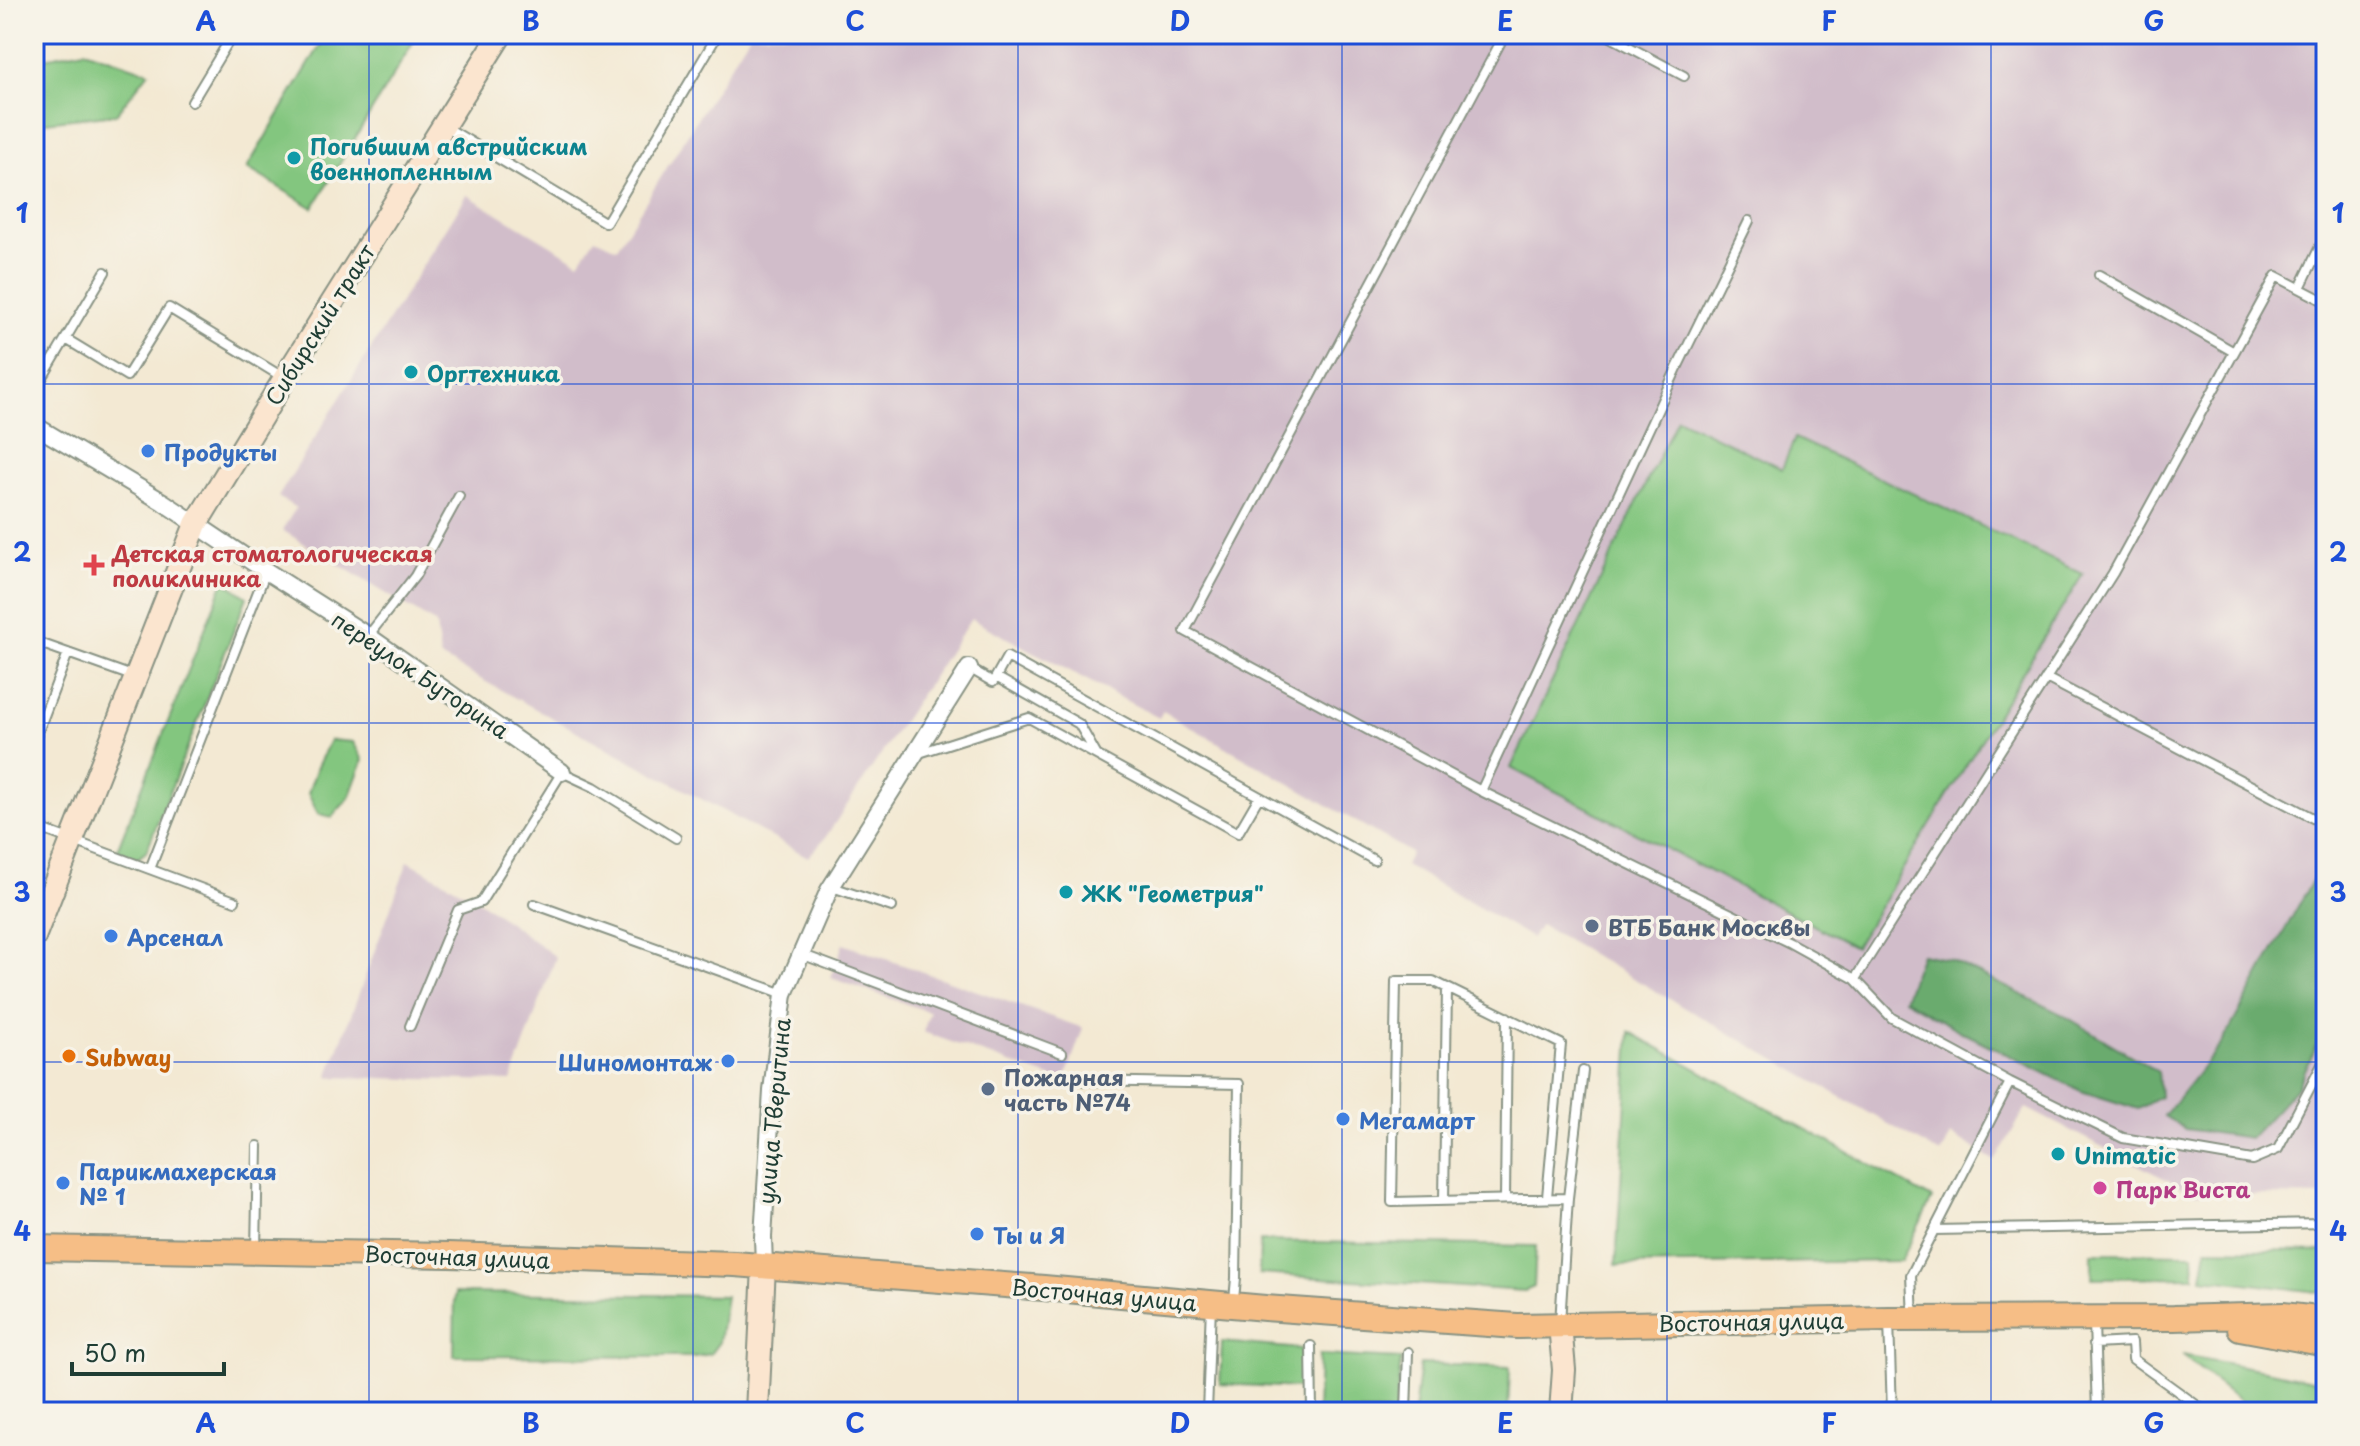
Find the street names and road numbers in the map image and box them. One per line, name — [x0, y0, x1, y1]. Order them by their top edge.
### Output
street label: Сибирский тракт — [256, 236, 382, 411]
street label: переулок Буторина — [326, 602, 516, 746]
street label: улица Тверитина — [748, 1016, 798, 1206]
street label: Восточная улица — [364, 1236, 551, 1276]
street label: Восточная улица — [1010, 1269, 1198, 1319]
street label: Восточная улица — [1658, 1303, 1844, 1339]

